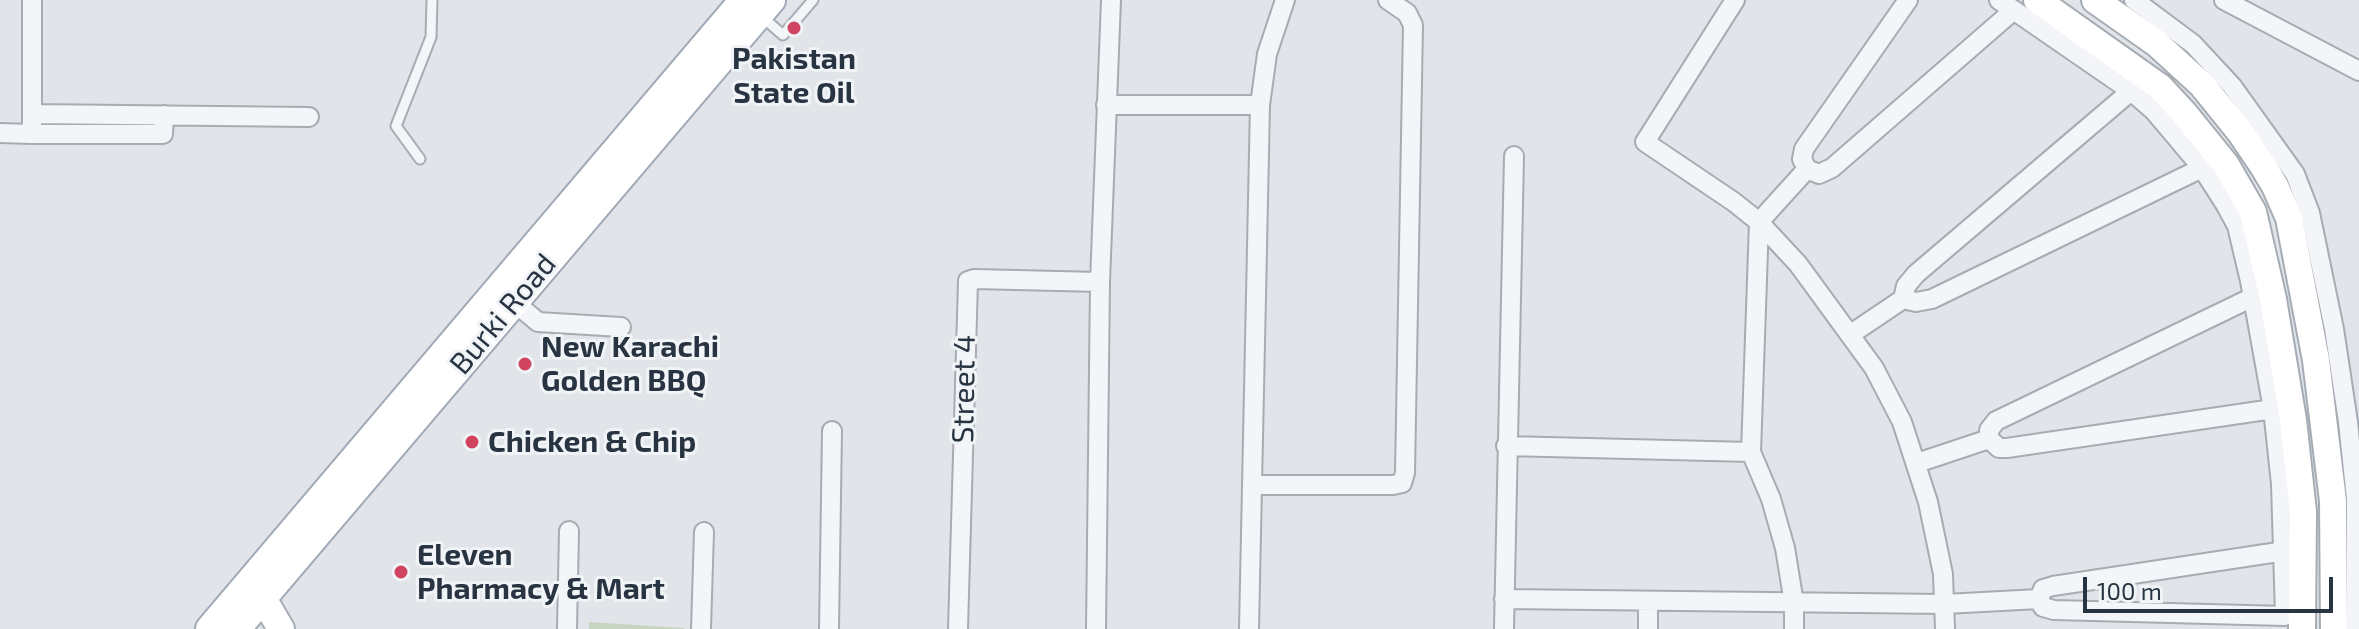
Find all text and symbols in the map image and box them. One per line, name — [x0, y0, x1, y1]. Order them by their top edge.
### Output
marker: Pakistan State Oil — [785, 19, 803, 37]
place label: Pakistan State Oil — [732, 41, 856, 112]
street label: Burki Road — [442, 246, 564, 382]
place label: New Karachi Golden BBQ — [541, 329, 719, 400]
street label: Street 4 — [945, 334, 983, 444]
marker: New Karachi Golden BBQ — [516, 355, 534, 373]
place label: Chicken & Chip — [488, 424, 696, 460]
marker: Chicken & Chip — [463, 433, 481, 451]
place label: Eleven Pharmacy & Mart — [417, 537, 665, 608]
scale bar — [2087, 561, 2337, 611]
marker: Eleven Pharmacy & Mart — [392, 563, 410, 581]
text: 100 m — [2097, 576, 2162, 605]

